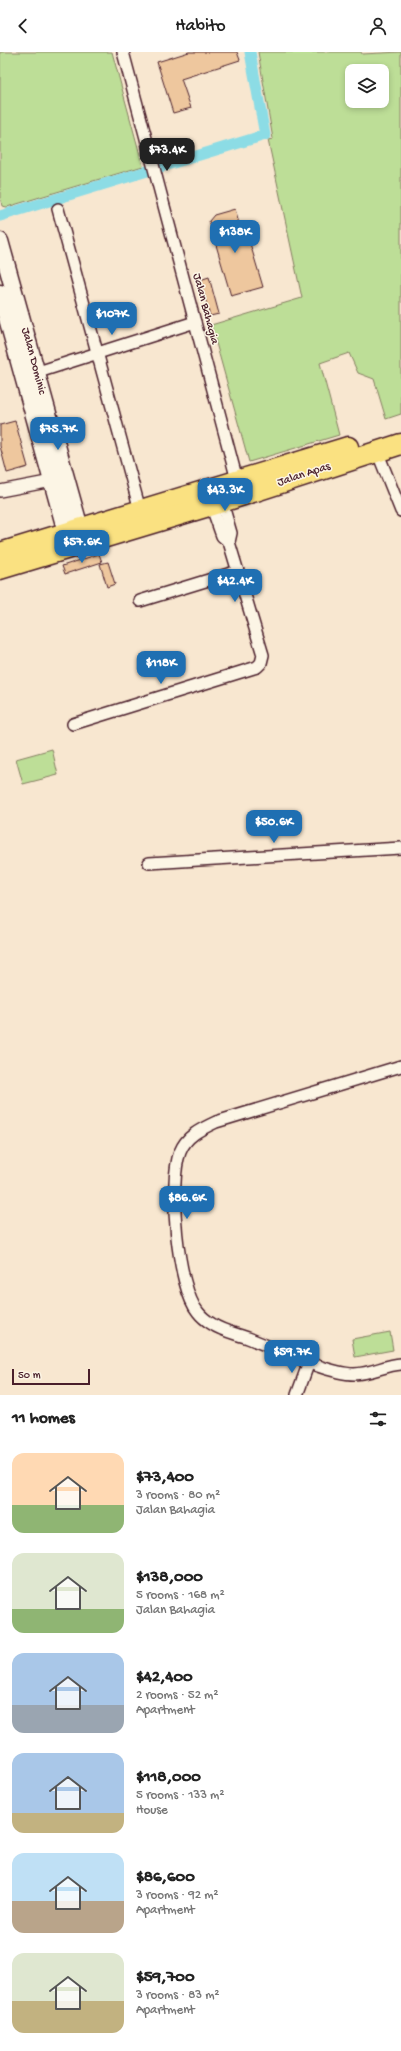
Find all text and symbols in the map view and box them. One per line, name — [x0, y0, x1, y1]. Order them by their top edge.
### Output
icon: back — [12, 15, 34, 37]
icon: person — [367, 15, 389, 37]
text: Habito — [175, 16, 226, 37]
map controls — [345, 64, 389, 108]
button: layers — [345, 64, 389, 108]
pin: $73.4K — [134, 138, 200, 172]
text: $73.4K — [149, 143, 185, 158]
pin: $138K — [207, 220, 263, 254]
text: $138K — [219, 225, 251, 240]
street label: Jalan Bahagia — [189, 272, 221, 346]
pin: $107K — [84, 302, 140, 336]
text: $107K — [96, 307, 128, 322]
street label: Jalan Dominic — [17, 326, 49, 397]
pin: $75.7K — [25, 417, 91, 451]
text: $75.7K — [39, 422, 77, 437]
street label: Jalan Apas — [276, 460, 333, 490]
pin: $43.3K — [192, 478, 258, 512]
text: $43.3K — [207, 483, 243, 498]
pin: $57.6K — [49, 530, 115, 564]
text: $57.6K — [63, 535, 101, 550]
pin: $42.4K — [202, 569, 268, 603]
text: $42.4K — [217, 574, 253, 589]
pin: $118K — [133, 651, 189, 685]
text: $118K — [146, 656, 176, 671]
pin: $50.6K — [241, 810, 307, 844]
text: $50.6K — [255, 815, 293, 830]
pin: $86.6K — [154, 1186, 220, 1220]
text: $86.6K — [168, 1191, 206, 1206]
pin: $59.7K — [259, 1340, 325, 1374]
text: $59.7K — [273, 1345, 311, 1360]
scale bar — [12, 1367, 90, 1386]
text: 50 m — [18, 1370, 40, 1382]
icon: filters — [367, 1408, 389, 1430]
text: 11 homes — [12, 1409, 75, 1429]
text: $73,400 — [136, 1468, 194, 1488]
icon: home — [44, 1469, 92, 1517]
text: 3 rooms · 80 m² — [136, 1488, 220, 1503]
text: Jalan Bahagia — [136, 1503, 215, 1518]
text: $138,000 — [136, 1568, 203, 1588]
icon: home — [44, 1569, 92, 1617]
text: 5 rooms · 168 m² — [136, 1588, 225, 1603]
text: Jalan Bahagia — [136, 1603, 215, 1618]
text: $42,400 — [136, 1668, 193, 1688]
icon: home — [44, 1669, 92, 1717]
text: 2 rooms · 52 m² — [136, 1688, 218, 1703]
text: Apartment — [136, 1703, 195, 1718]
text: $118,000 — [136, 1768, 201, 1788]
icon: home — [44, 1769, 92, 1817]
text: 5 rooms · 133 m² — [136, 1788, 224, 1803]
text: House — [136, 1803, 168, 1818]
text: $86,600 — [136, 1868, 195, 1888]
icon: home — [44, 1869, 92, 1917]
text: 3 rooms · 92 m² — [136, 1888, 219, 1903]
text: Apartment — [136, 1903, 195, 1918]
text: $59,700 — [136, 1968, 195, 1988]
icon: home — [44, 1969, 92, 2017]
text: 3 rooms · 83 m² — [136, 1988, 220, 2003]
text: Apartment — [136, 2003, 195, 2018]

